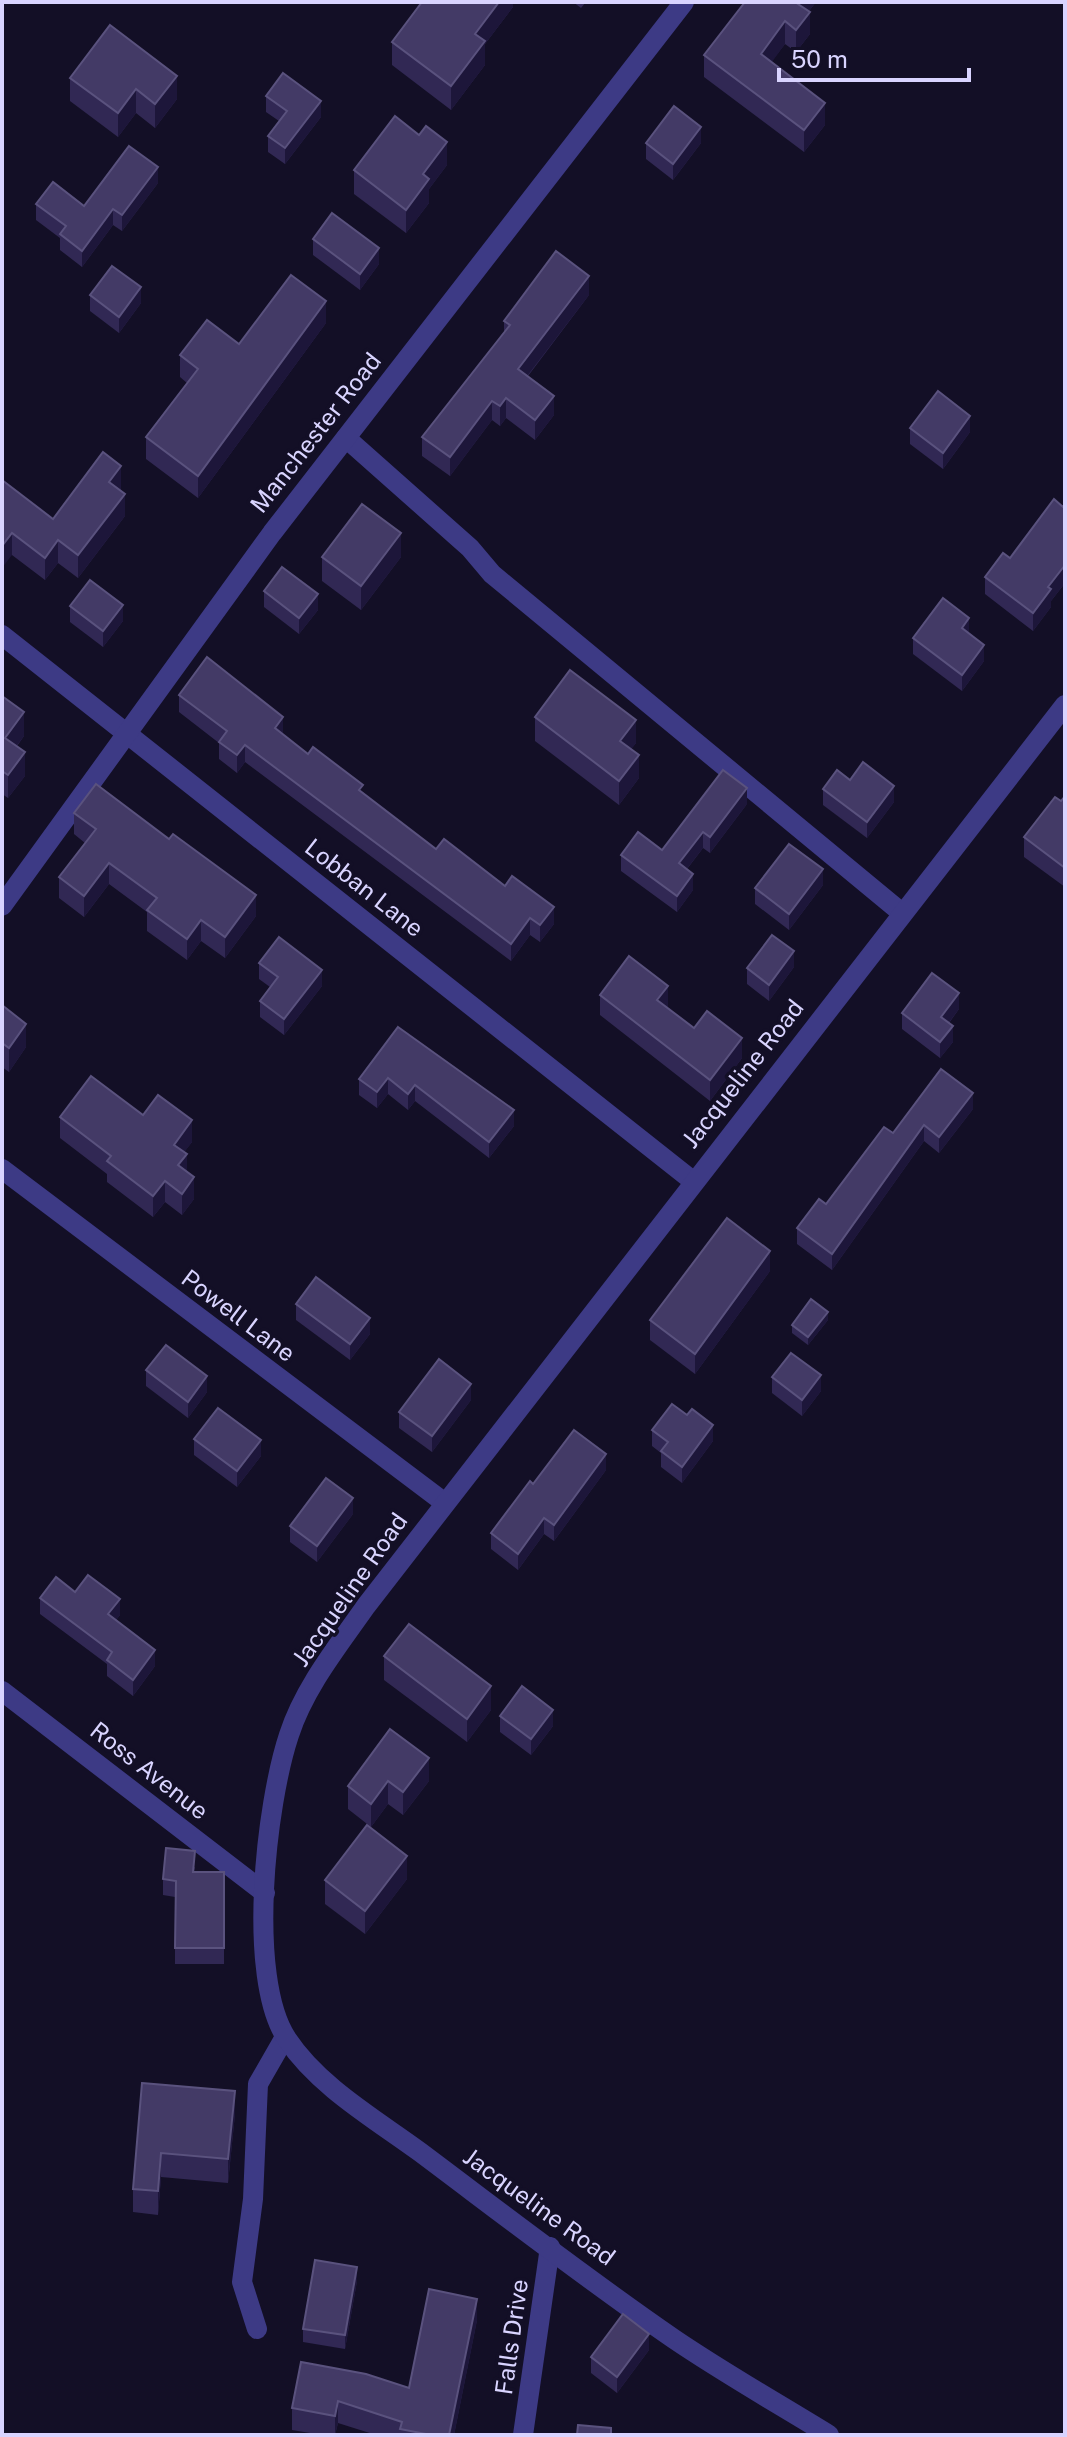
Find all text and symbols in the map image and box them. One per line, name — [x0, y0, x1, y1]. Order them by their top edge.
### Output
scale bar — [779, 32, 969, 82]
text: 50 m — [791, 45, 848, 73]
street label: Manchester Road — [244, 347, 386, 518]
street label: Lobban Lane — [300, 832, 429, 942]
street label: Jacqueline Road — [676, 994, 809, 1153]
street label: Powell Lane — [176, 1263, 301, 1367]
street label: Jacqueline Road — [286, 1507, 412, 1671]
street label: Ross Avenue — [85, 1716, 214, 1825]
street label: Jacqueline Road — [458, 2142, 621, 2271]
street label: Falls Drive — [489, 2277, 533, 2396]

